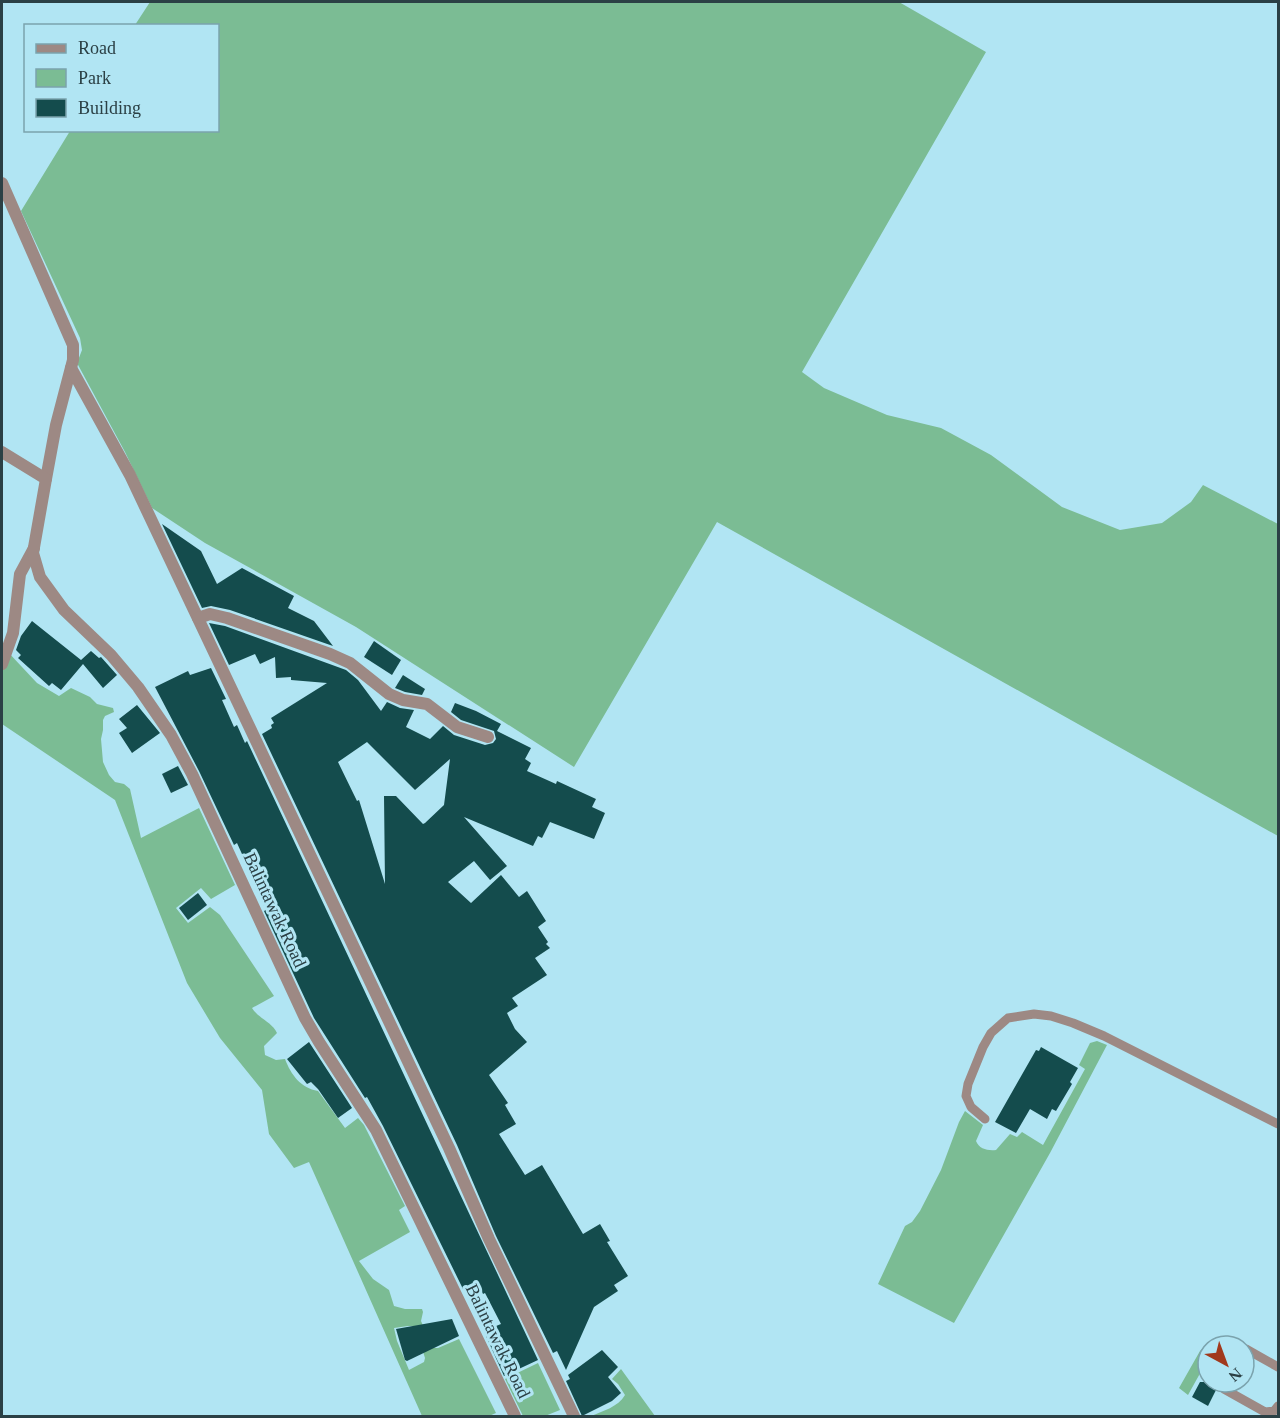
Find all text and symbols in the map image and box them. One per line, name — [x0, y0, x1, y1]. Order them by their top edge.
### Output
legend — [24, 24, 219, 132]
text: Road — [78, 38, 116, 58]
text: Park — [78, 68, 111, 88]
text: Building — [78, 98, 141, 118]
street label: Balintawak Road — [240, 849, 310, 971]
street label: Balintawak Road — [462, 1281, 534, 1401]
north arrow — [1196, 1334, 1256, 1394]
text: N — [1225, 1365, 1245, 1385]

